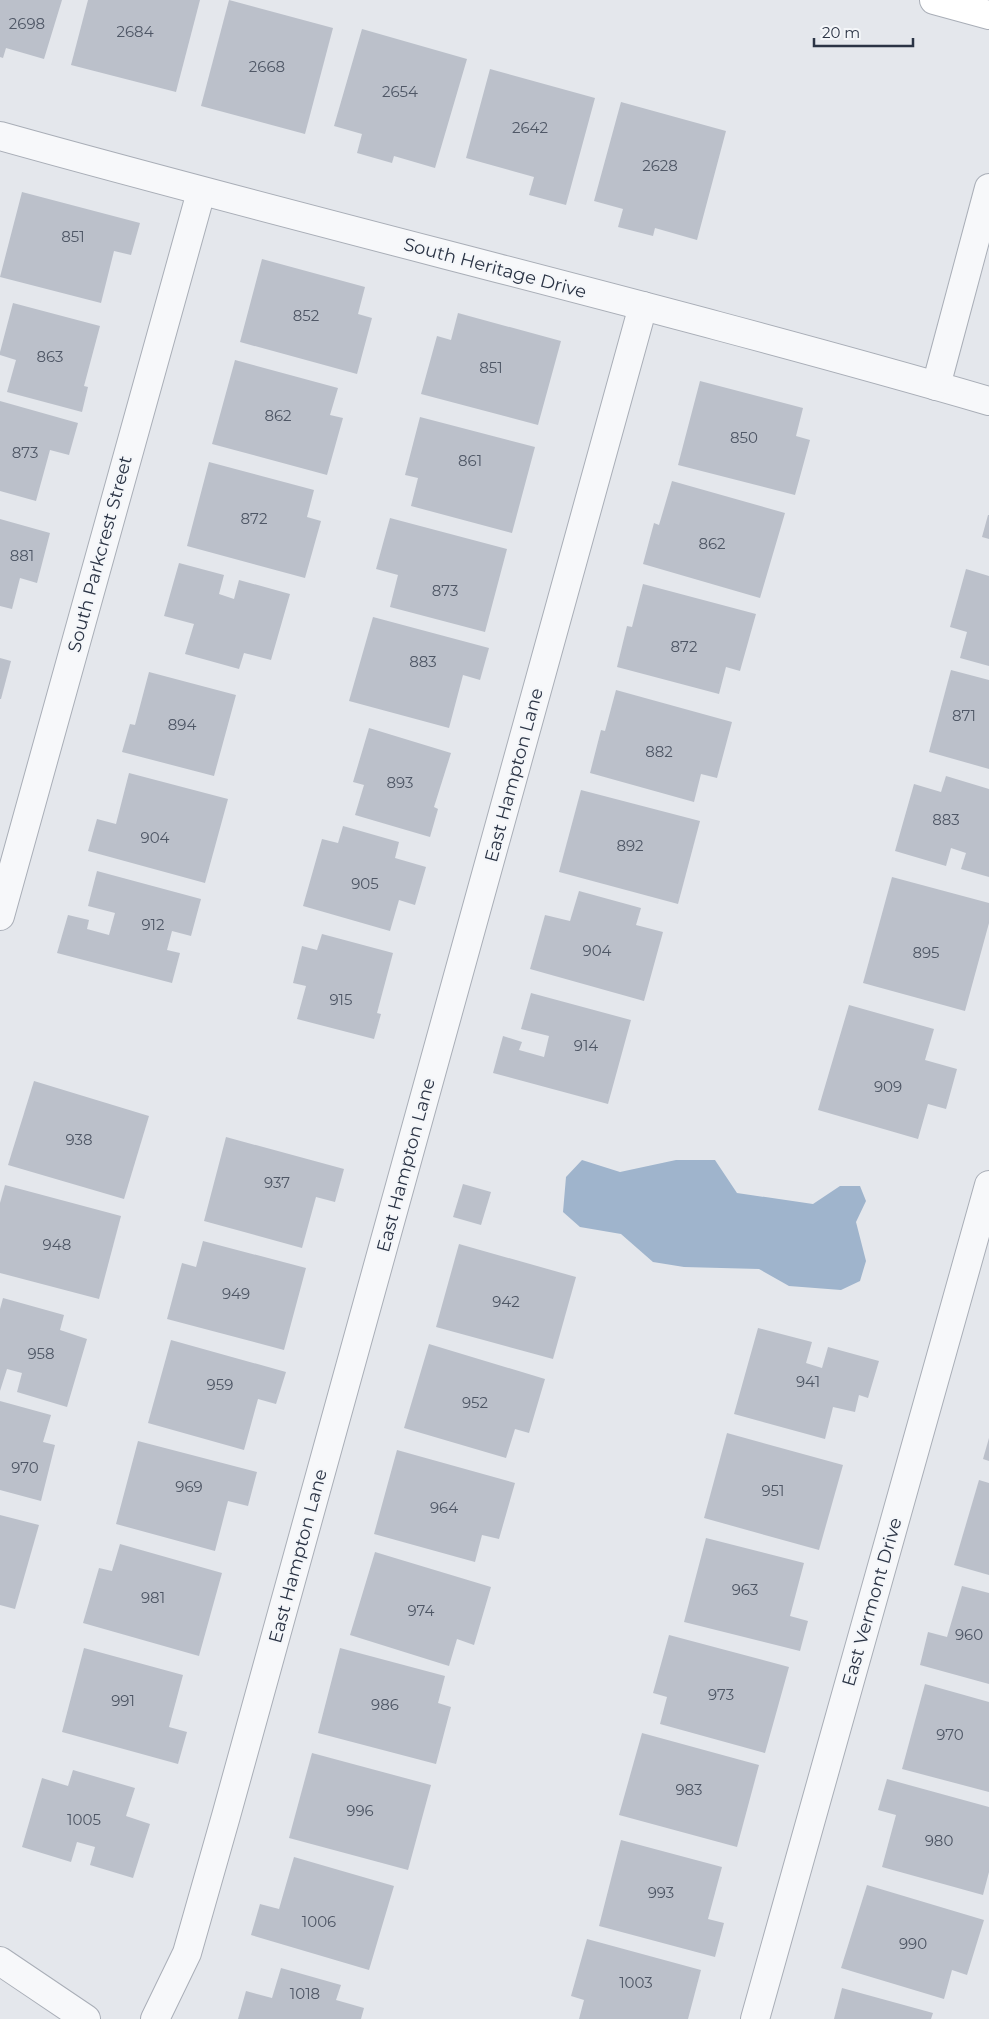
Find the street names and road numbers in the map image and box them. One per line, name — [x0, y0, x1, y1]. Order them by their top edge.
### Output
street label: South Heritage Drive — [401, 233, 589, 303]
street label: South Parkcrest Street — [63, 453, 137, 655]
street label: East Hampton Lane — [480, 685, 548, 864]
street label: East Hampton Lane — [372, 1075, 440, 1254]
street label: East Hampton Lane — [264, 1466, 332, 1645]
street label: East Vermont Drive — [837, 1515, 907, 1689]

